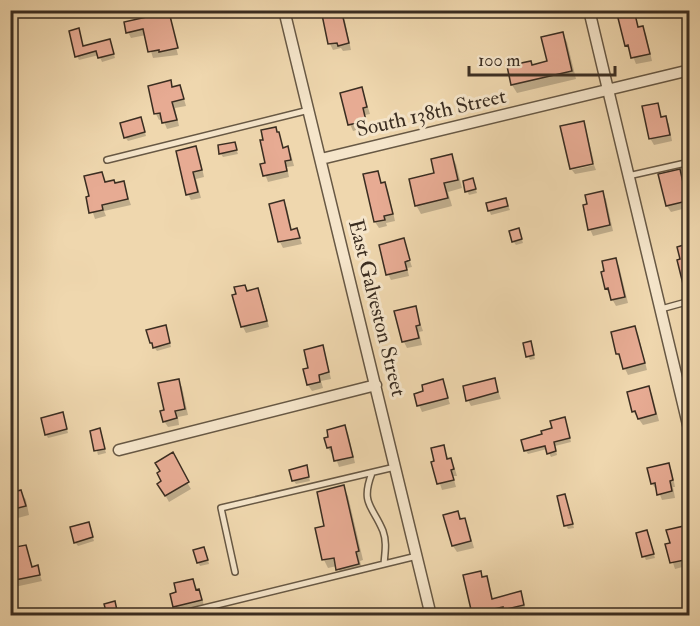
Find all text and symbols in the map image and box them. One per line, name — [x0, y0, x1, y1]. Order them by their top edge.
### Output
scale bar — [469, 39, 614, 77]
text: 100 m — [478, 49, 521, 72]
street label: South 138th Street — [353, 83, 509, 143]
street label: East Galveston Street — [342, 217, 412, 399]

